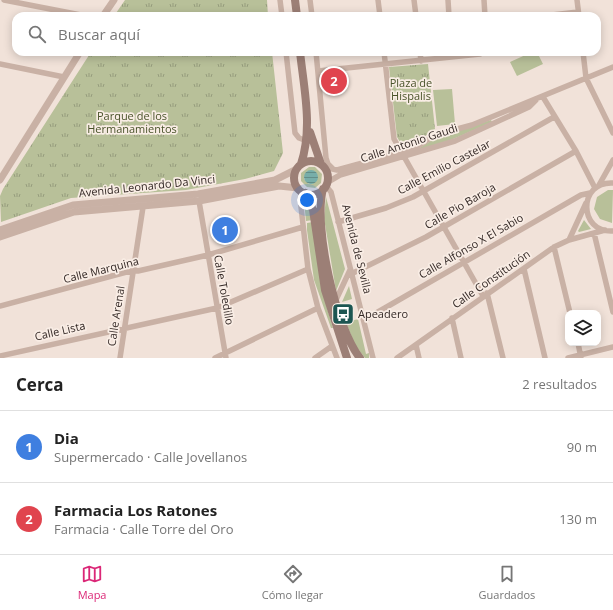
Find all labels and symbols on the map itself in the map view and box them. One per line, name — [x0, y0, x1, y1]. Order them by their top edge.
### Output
pin: 2 — [321, 66, 347, 96]
park label: Plaza de Hispalis — [390, 75, 432, 103]
park label: Parque de los Hermanamientos — [87, 108, 177, 136]
street label: Calle Antonio Gaudi — [358, 120, 459, 165]
street label: Calle Emilio Castelar — [395, 135, 493, 197]
street label: Avenida Leonardo Da Vinci — [78, 171, 216, 200]
street label: Calle Pio Baroja — [421, 179, 498, 232]
your location — [297, 190, 317, 210]
street label: Avenida de Sevilla — [339, 203, 376, 295]
street label: Calle Alfonso X El Sabio — [416, 209, 526, 282]
pin: 1 — [212, 215, 238, 245]
street label: Calle Constitución — [449, 246, 533, 311]
street label: Calle Marquina — [62, 253, 140, 286]
street label: Calle Toledillo — [211, 254, 238, 327]
street label: Calle Arenal — [103, 285, 128, 347]
bus stop icon: Apeadero — [330, 301, 356, 327]
place label: Apeadero — [358, 306, 408, 321]
street label: Calle Lista — [33, 317, 87, 344]

